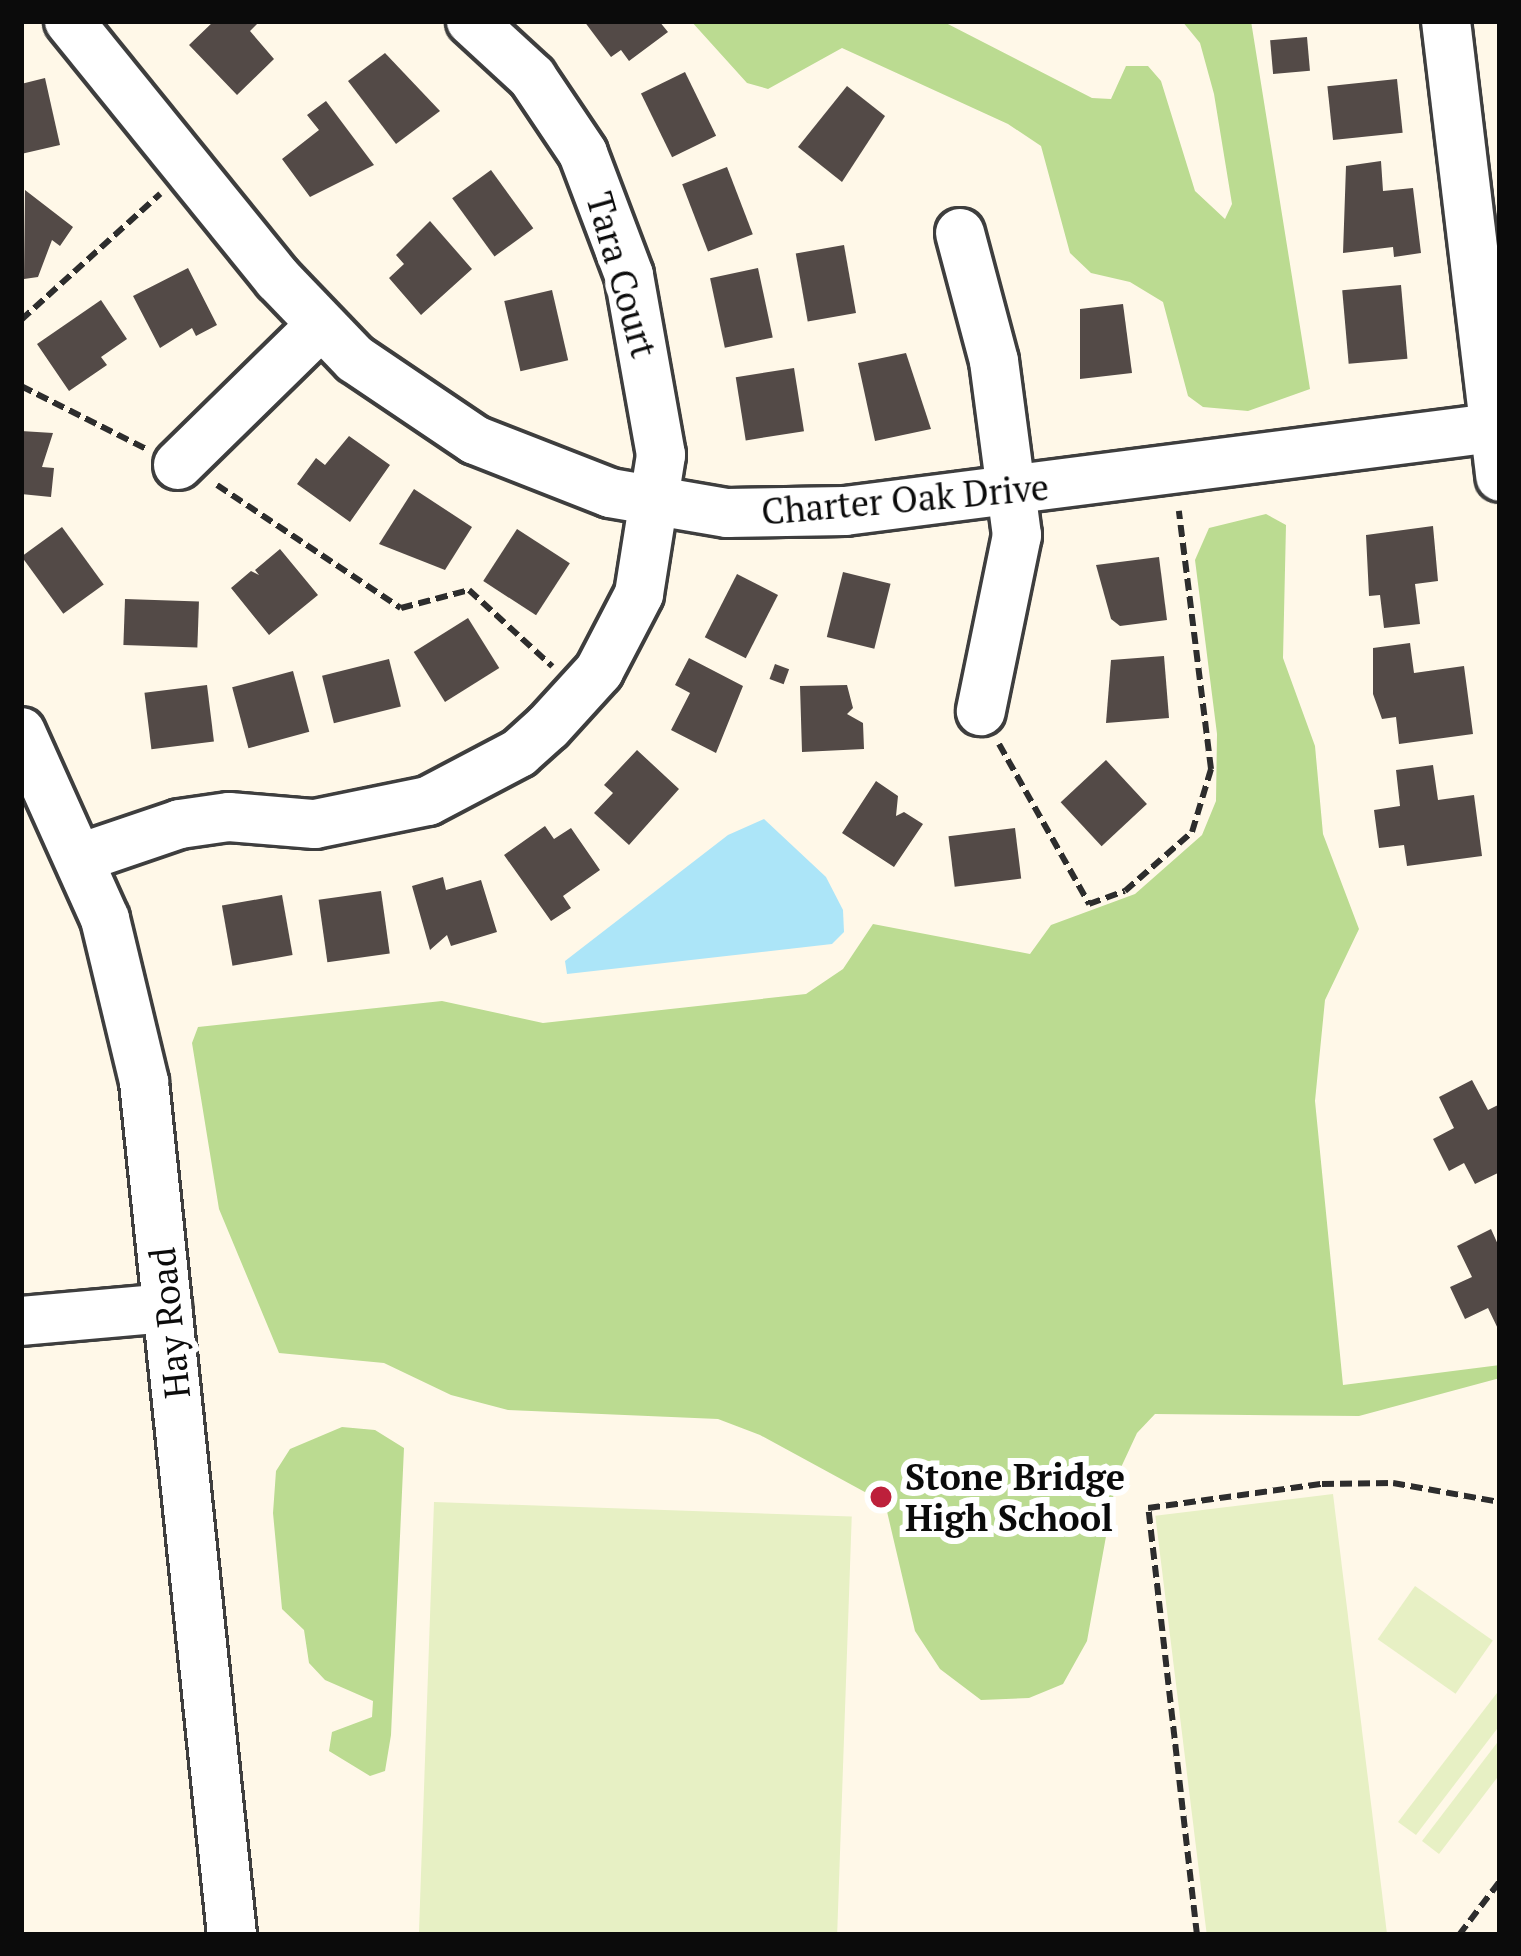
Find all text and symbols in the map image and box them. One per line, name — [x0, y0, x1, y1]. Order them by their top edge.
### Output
street label: Tara Court — [578, 187, 666, 363]
street label: Charter Oak Drive — [759, 465, 1051, 533]
street label: Hay Road — [140, 1245, 198, 1401]
place label: Stone Bridge High School — [905, 1454, 1125, 1539]
marker: Stone Bridge High School — [868, 1484, 894, 1510]

